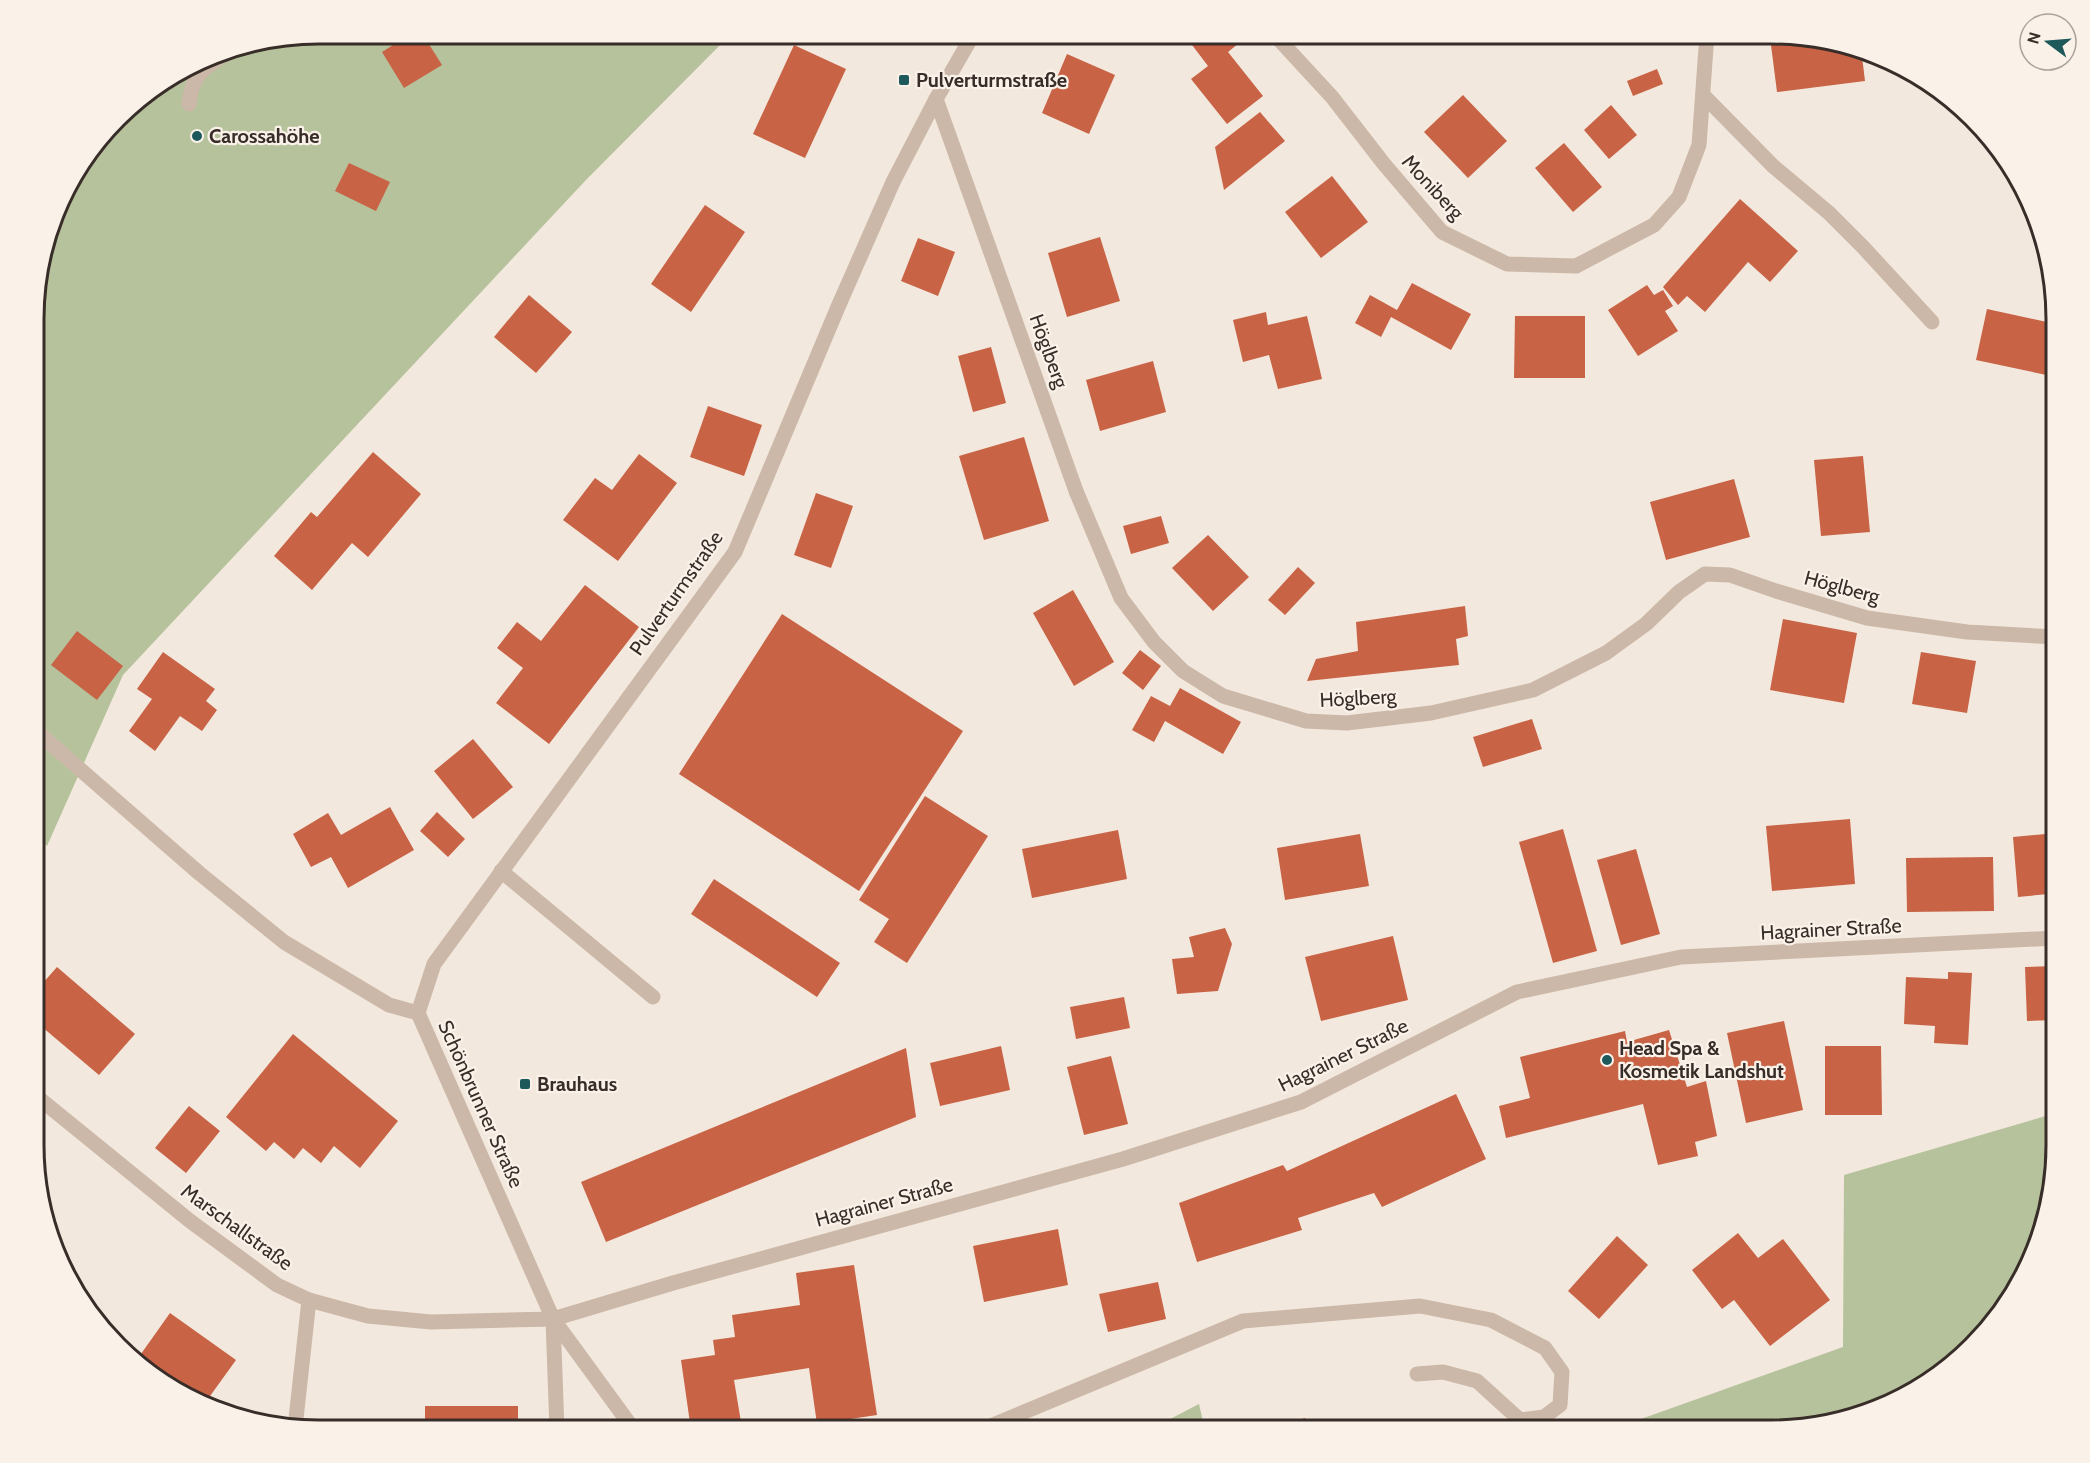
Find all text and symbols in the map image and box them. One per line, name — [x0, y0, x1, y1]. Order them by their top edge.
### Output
north arrow — [2018, 12, 2078, 72]
text: N — [2023, 30, 2045, 46]
place label: Pulverturmstraße — [916, 68, 1067, 92]
marker: Pulverturmstraße — [897, 73, 911, 87]
place label: Carossahöhe — [209, 124, 320, 148]
marker: Carossahöhe — [190, 129, 204, 143]
street label: Moniberg — [1397, 150, 1470, 225]
street label: Höglberg — [1025, 311, 1074, 392]
street label: Pulverturmstraße — [624, 526, 728, 660]
street label: Höglberg — [1802, 565, 1883, 609]
street label: Höglberg — [1319, 684, 1398, 712]
street label: Hagrainer Straße — [1760, 913, 1902, 945]
street label: Hagrainer Straße — [1274, 1013, 1412, 1097]
street label: Schönbrunner Straße — [433, 1017, 529, 1191]
place label: Head Spa & Kosmetik Landshut — [1619, 1036, 1784, 1083]
marker: Head Spa & Kosmetik Landshut — [1600, 1053, 1614, 1067]
place label: Brauhaus — [537, 1072, 617, 1096]
marker: Brauhaus — [518, 1077, 532, 1091]
street label: Hagrainer Straße — [813, 1172, 955, 1232]
street label: Marschallstraße — [177, 1179, 297, 1275]

